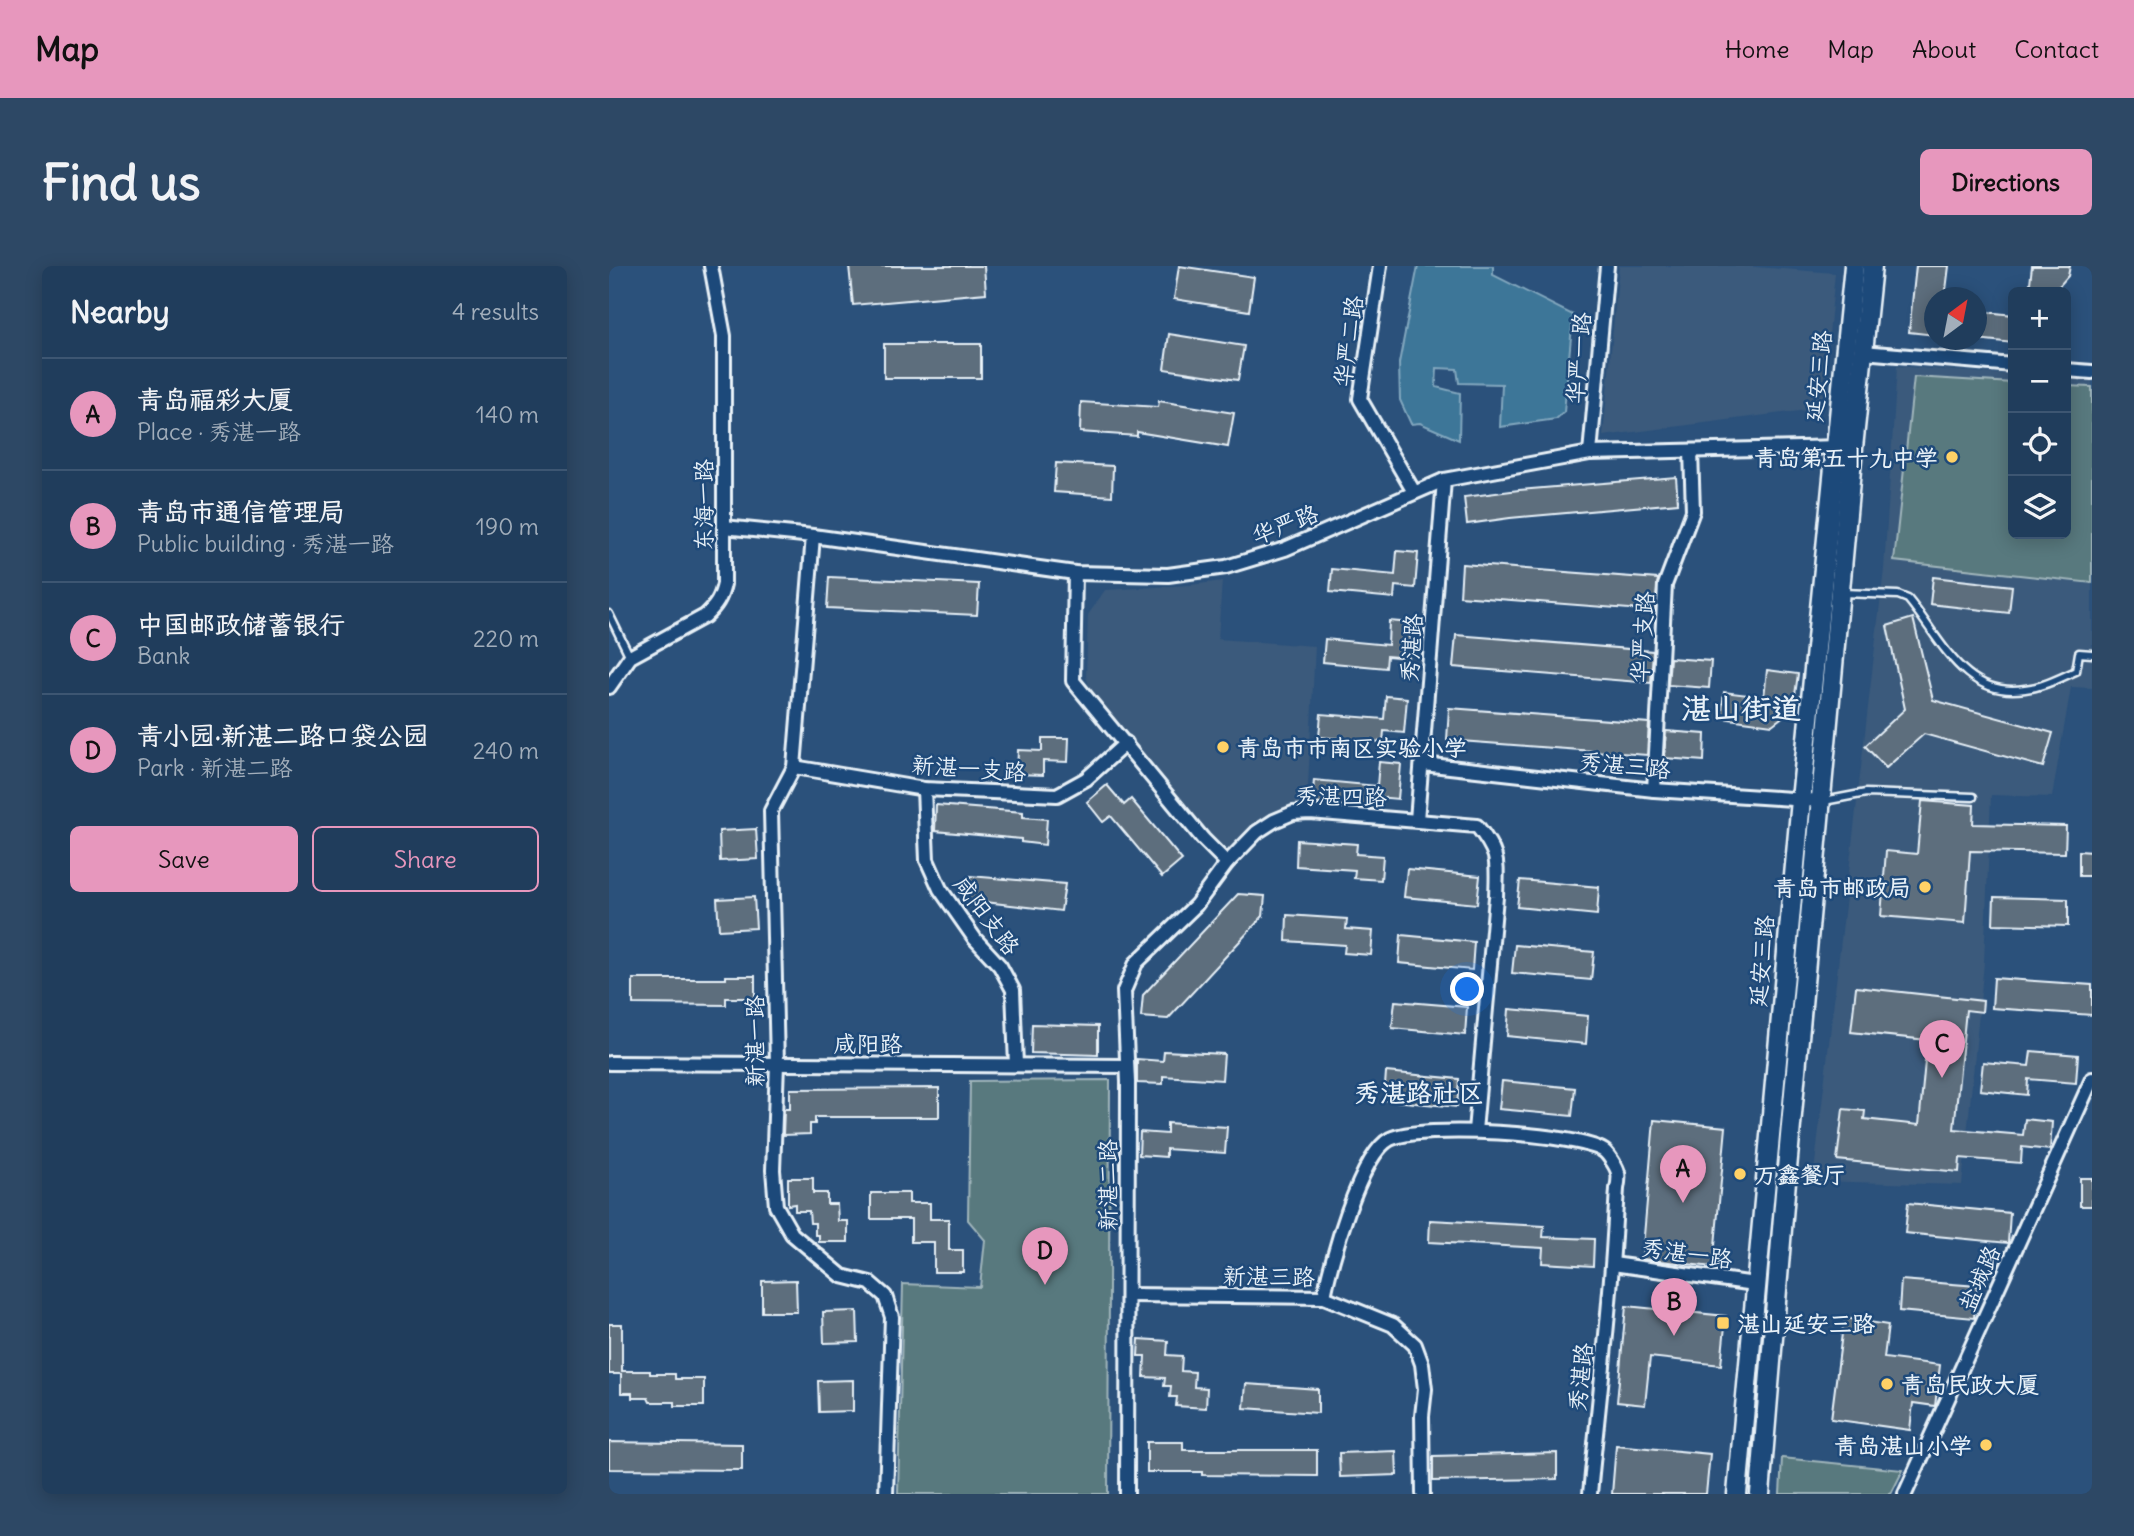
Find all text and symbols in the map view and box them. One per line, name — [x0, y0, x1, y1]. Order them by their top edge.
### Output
text: Map — [35, 28, 99, 70]
text: Home — [1725, 34, 1789, 64]
text: Map — [1827, 34, 1874, 64]
text: About — [1912, 34, 1976, 64]
text: Contact — [2014, 34, 2099, 64]
button: Directions — [1920, 149, 2092, 215]
text: Find us — [42, 152, 200, 213]
north arrow — [1924, 287, 1987, 350]
map controls — [2008, 287, 2071, 539]
button: + — [2008, 287, 2071, 350]
text: Nearby — [70, 293, 170, 331]
street label: 华严二路 — [1327, 293, 1369, 389]
text: 4 results — [452, 297, 539, 326]
street label: 华严一路 — [1560, 311, 1596, 405]
street label: 延安三路 — [1799, 329, 1837, 423]
button: − — [2008, 350, 2071, 413]
text: 青岛福彩大厦 — [137, 383, 293, 416]
text: A — [86, 400, 100, 429]
text: 140 m — [476, 400, 539, 429]
button: locate — [2008, 413, 2071, 476]
text: Place · 秀湛一路 — [137, 417, 301, 446]
place label: 青岛第五十九中学 — [1754, 443, 1938, 472]
marker: 青岛第五十九中学 — [1944, 449, 1960, 465]
street label: 东海一路 — [689, 459, 718, 551]
button: layers — [2008, 476, 2071, 539]
text: 青岛市通信管理局 — [137, 495, 345, 528]
street label: 华严路 — [1248, 498, 1322, 550]
text: B — [85, 512, 101, 541]
text: 190 m — [476, 512, 539, 541]
text: Public building · 秀湛一路 — [137, 529, 394, 558]
street label: 华严支路 — [1624, 590, 1660, 684]
text: 中国邮政储蓄银行 — [137, 608, 345, 641]
street label: 秀湛路 — [1394, 613, 1428, 683]
text: C — [85, 624, 101, 653]
text: 220 m — [473, 624, 539, 653]
text: Bank — [137, 641, 190, 670]
district label: 湛山街道 — [1681, 689, 1801, 727]
text: 青小园·新湛二路口袋公园 — [137, 719, 429, 752]
place label: 青岛市市南区实验小学 — [1237, 733, 1467, 762]
text: D — [85, 736, 101, 765]
text: 240 m — [473, 736, 539, 765]
marker: 青岛市市南区实验小学 — [1215, 739, 1231, 755]
street label: 秀湛三路 — [1578, 746, 1672, 784]
street label: 新湛一支路 — [911, 750, 1027, 786]
text: Park · 新湛二路 — [137, 753, 293, 782]
street label: 秀湛四路 — [1295, 781, 1387, 811]
button: Save — [70, 826, 298, 892]
button: Share — [312, 826, 539, 892]
street label: 咸阳支路 — [948, 870, 1026, 960]
place label: 青岛市邮政局 — [1773, 873, 1911, 902]
marker: 青岛市邮政局 — [1917, 879, 1933, 895]
street label: 延安三路 — [1743, 914, 1779, 1008]
your location — [1450, 972, 1484, 1006]
street label: 新湛一路 — [740, 995, 769, 1087]
pin: C — [1919, 1020, 1965, 1078]
street label: 咸阳路 — [834, 1029, 903, 1058]
district label: 秀湛路社区 — [1354, 1076, 1484, 1109]
street label: 新湛二路 — [1093, 1139, 1122, 1231]
pin: A — [1660, 1145, 1706, 1203]
place label: 万鑫餐厅 — [1754, 1160, 1846, 1189]
marker: 万鑫餐厅 — [1732, 1166, 1748, 1182]
pin: D — [1022, 1227, 1068, 1285]
street label: 秀湛一路 — [1639, 1232, 1735, 1274]
street label: 盐城路 — [1952, 1241, 2006, 1315]
street label: 新湛三路 — [1223, 1261, 1315, 1291]
pin: B — [1651, 1278, 1697, 1336]
place label: 湛山延安三路 — [1737, 1309, 1875, 1338]
marker: 湛山延安三路 — [1715, 1315, 1731, 1331]
street label: 秀湛路 — [1562, 1341, 1598, 1413]
place label: 青岛民政大厦 — [1901, 1370, 2039, 1399]
marker: 青岛民政大厦 — [1879, 1376, 1895, 1392]
place label: 青岛湛山小学 — [1834, 1431, 1972, 1460]
marker: 青岛湛山小学 — [1978, 1437, 1994, 1453]

